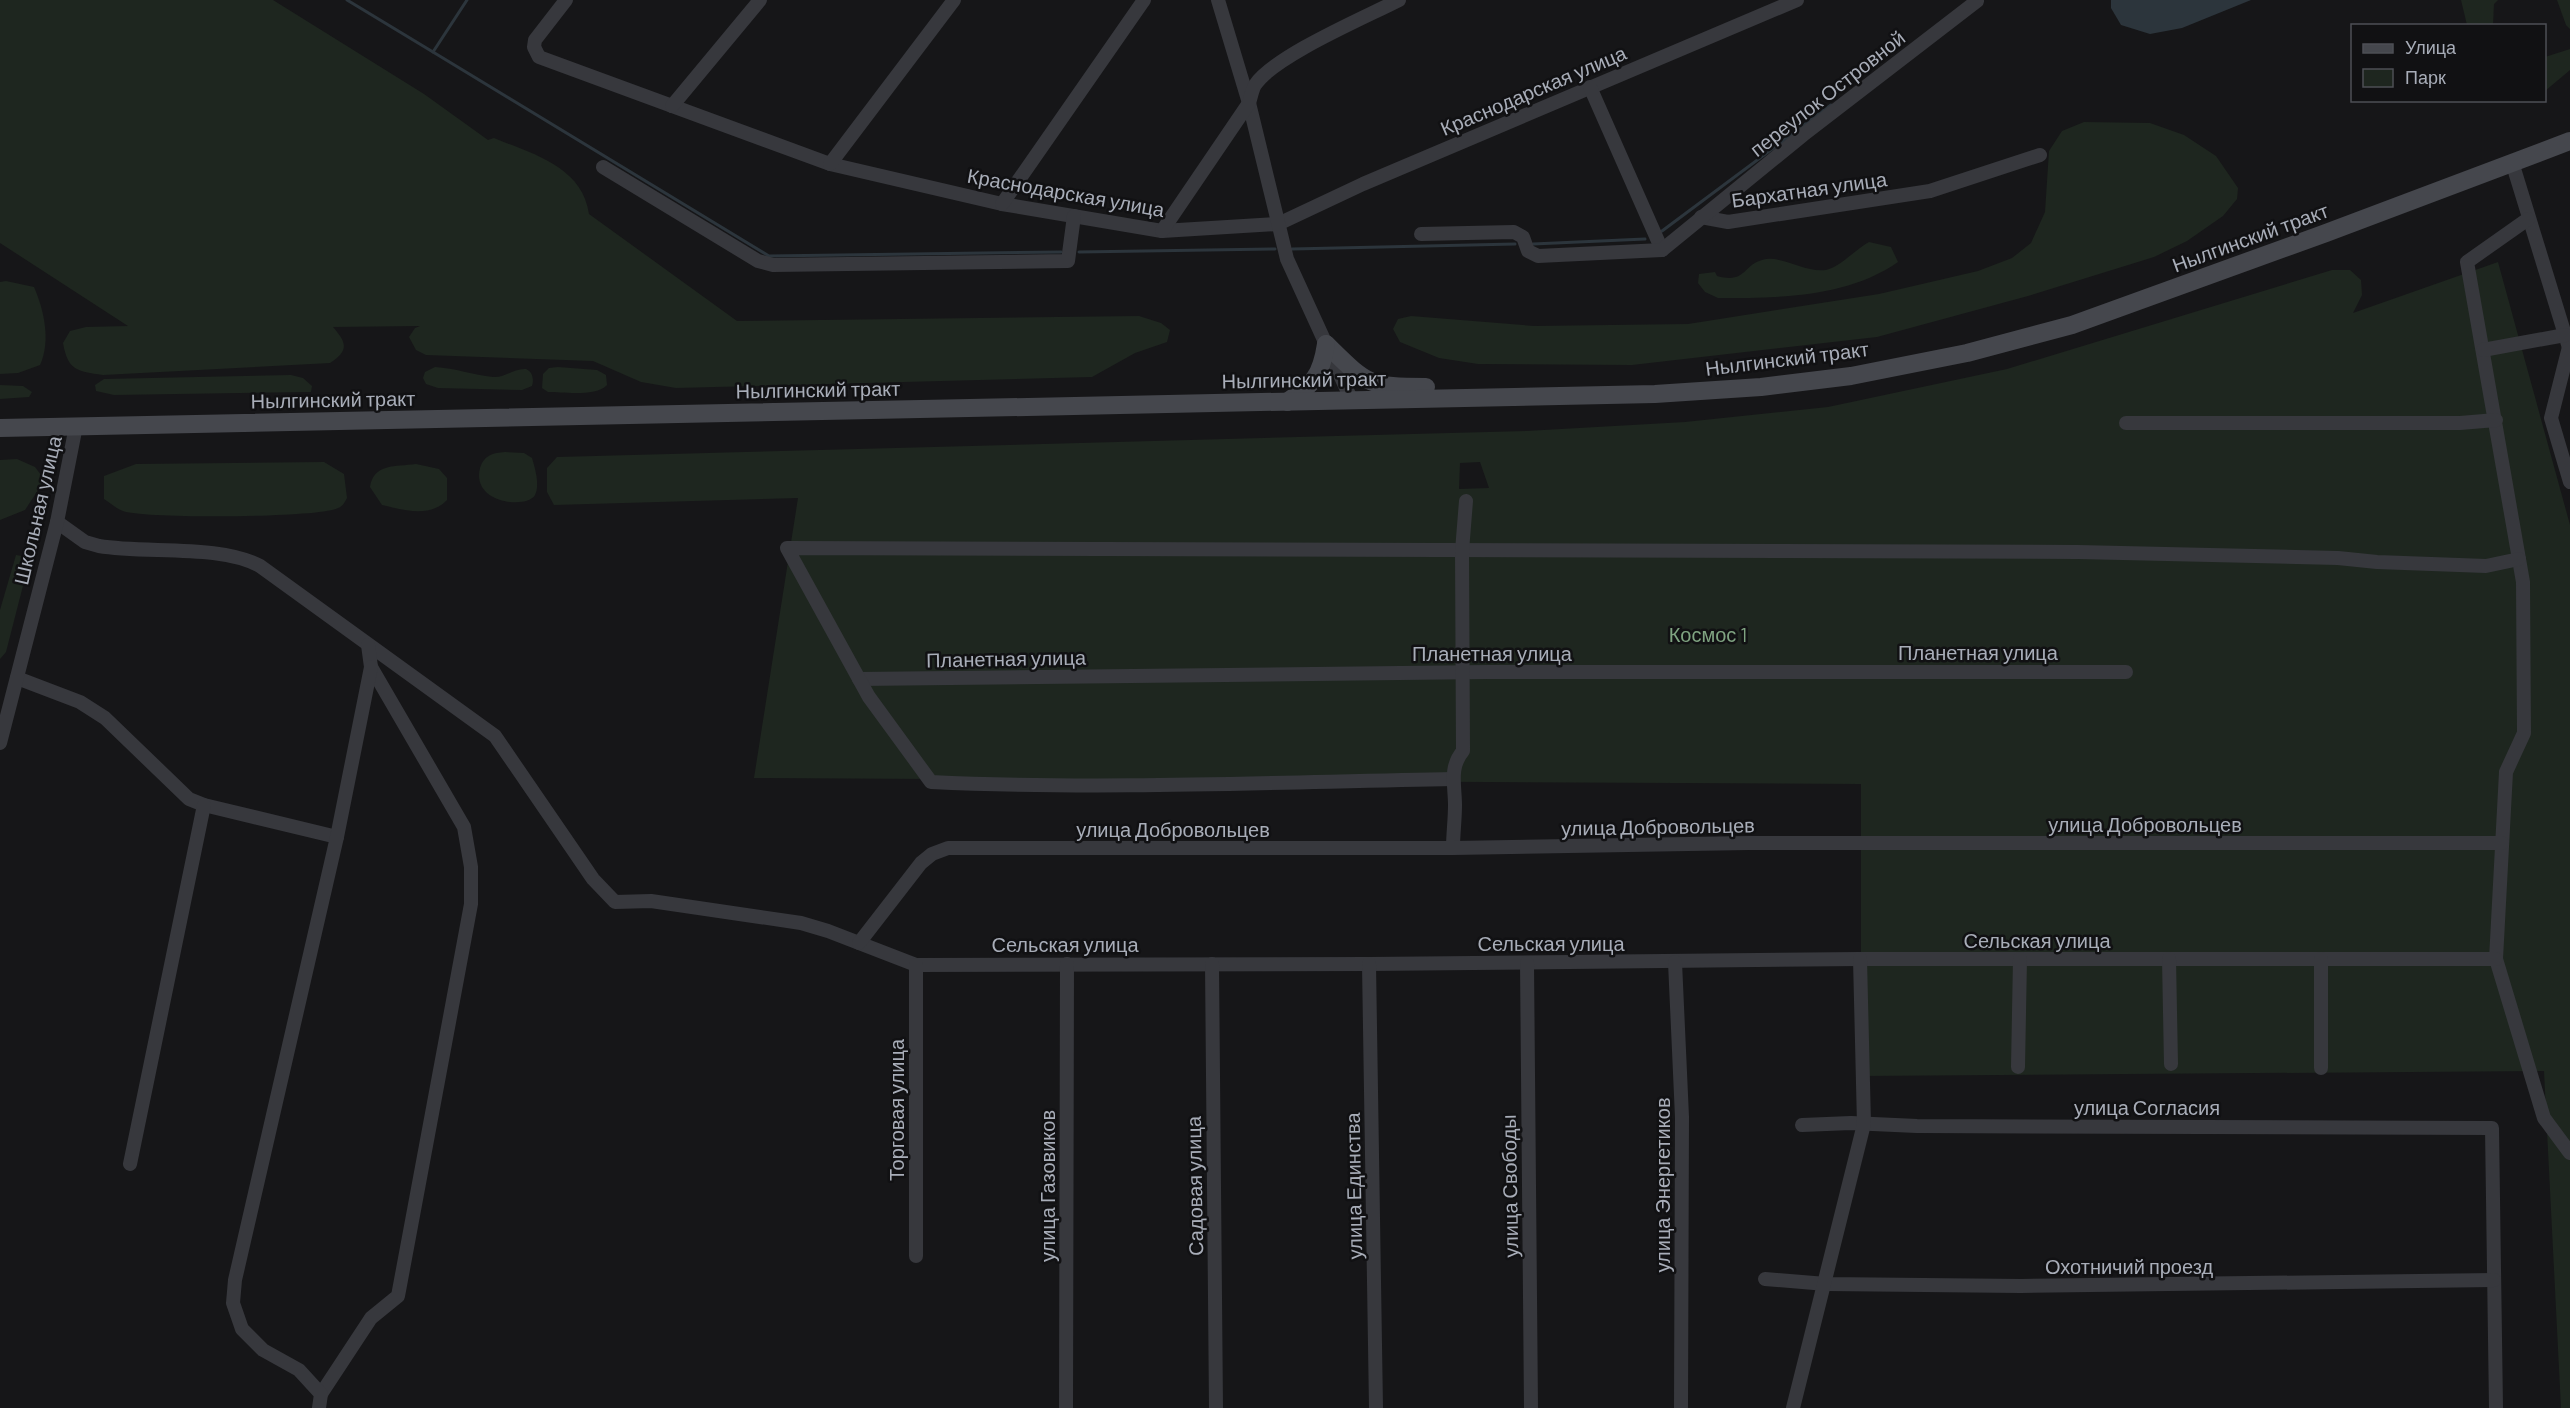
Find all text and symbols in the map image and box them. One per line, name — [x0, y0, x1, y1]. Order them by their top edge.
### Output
legend — [2351, 24, 2546, 102]
street label: переулок Островной — [1745, 25, 1909, 161]
text: Улица — [2405, 36, 2457, 58]
street label: Краснодарская улица — [1436, 40, 1630, 140]
text: Парк — [2405, 66, 2446, 88]
street label: Краснодарская улица — [966, 163, 1167, 221]
street label: Бархатная улица — [1730, 166, 1889, 212]
street label: Нылгинский тракт — [2169, 198, 2331, 276]
street label: Нылгинский тракт — [1704, 336, 1870, 380]
street label: Нылгинский тракт — [1221, 366, 1387, 392]
street label: Нылгинский тракт — [735, 376, 901, 402]
street label: Нылгинский тракт — [250, 386, 416, 412]
street label: Школьная улица — [8, 432, 66, 587]
park label: Космос 1 — [1669, 622, 1747, 646]
street label: Планетная улица — [1898, 640, 2059, 664]
street label: Планетная улица — [1412, 641, 1573, 665]
street label: Планетная улица — [926, 645, 1087, 671]
street label: улица Добровольцев — [1561, 812, 1755, 840]
street label: улица Добровольцев — [2048, 812, 2242, 836]
street label: улица Добровольцев — [1076, 817, 1270, 841]
street label: Сельская улица — [1963, 928, 2111, 952]
street label: Сельская улица — [1477, 931, 1625, 955]
street label: Сельская улица — [991, 932, 1139, 956]
street label: Торговая улица — [884, 1038, 908, 1181]
street label: улица Согласия — [2074, 1095, 2220, 1119]
street label: улица Энергетиков — [1650, 1097, 1674, 1273]
street label: улица Газовиков — [1035, 1110, 1059, 1262]
street label: улица Единства — [1340, 1111, 1366, 1260]
street label: улица Свободы — [1496, 1114, 1522, 1258]
street label: Садовая улица — [1181, 1115, 1207, 1256]
street label: Охотничий проезд — [2045, 1254, 2213, 1278]

